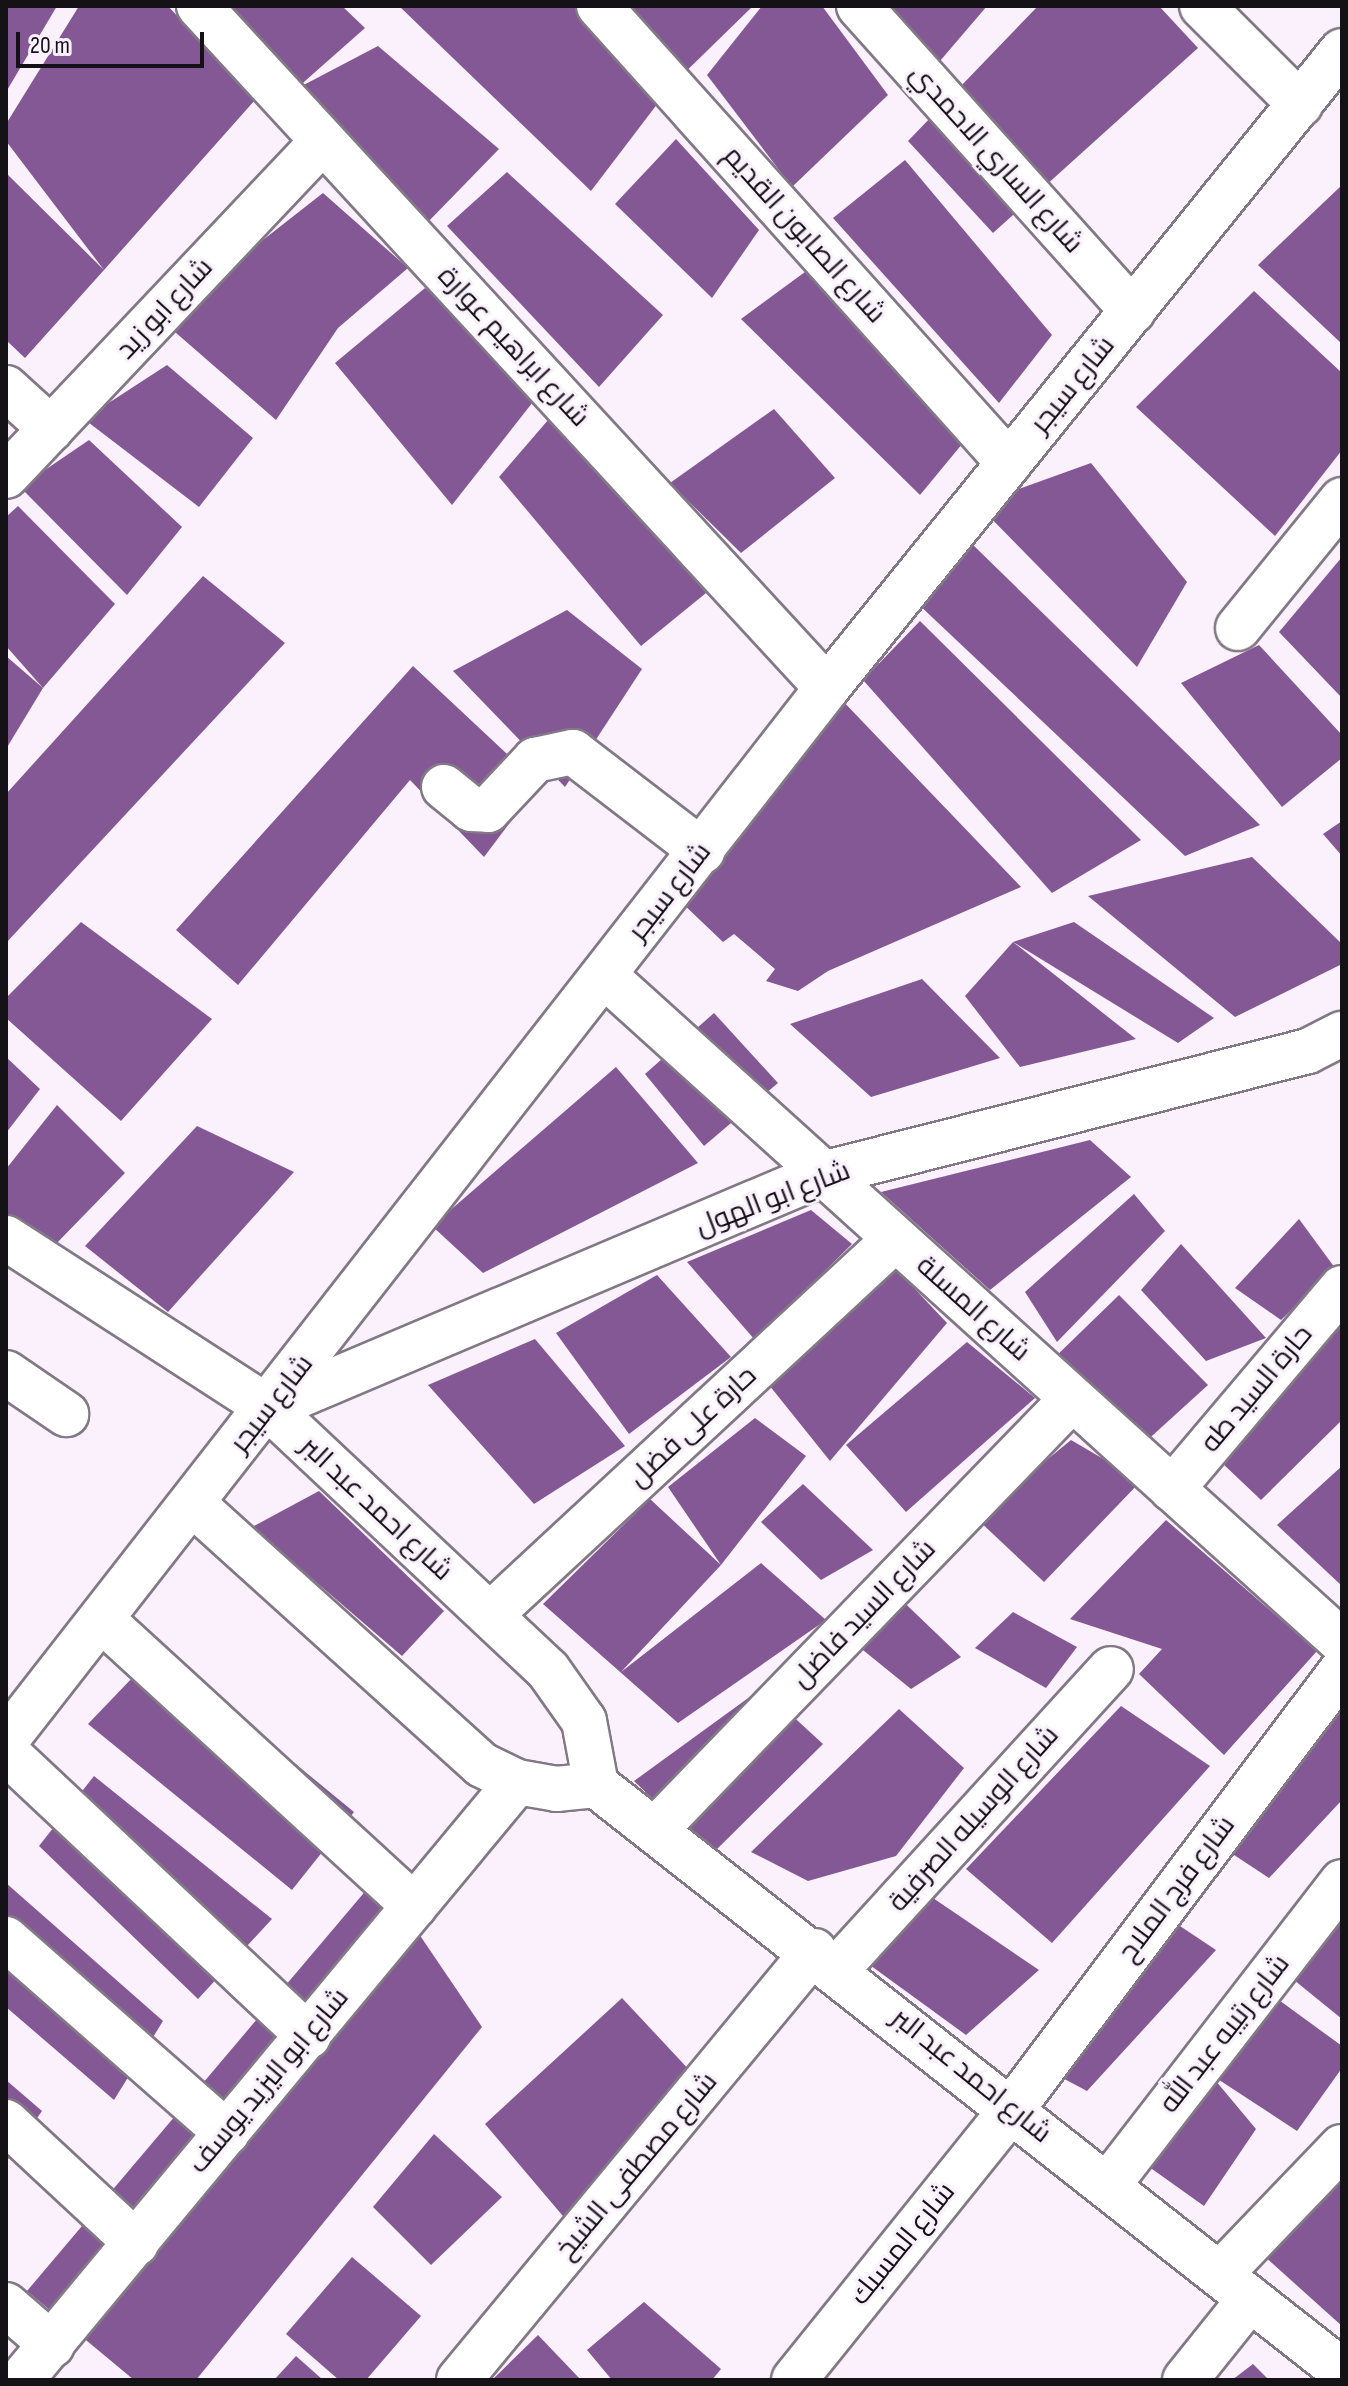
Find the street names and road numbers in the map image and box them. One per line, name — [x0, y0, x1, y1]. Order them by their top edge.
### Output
street label: شارع الساري الاحمدي — [902, 57, 1090, 261]
street label: شارع الصابون القديم — [716, 139, 892, 331]
street label: شارع ابو زيد — [110, 251, 220, 367]
street label: شارع ابراهيم عوارة — [430, 260, 596, 434]
street label: شارع سيجر — [1024, 330, 1122, 440]
street label: شارع سيجر — [621, 836, 719, 948]
street label: شارع ابو الهول — [691, 1154, 855, 1244]
street label: شارع المسلة — [909, 1249, 1037, 1369]
street label: حارة السيد طه — [1194, 1318, 1320, 1460]
street label: شارع سيجر — [223, 1348, 321, 1460]
street label: حارة على فضل — [622, 1359, 764, 1495]
street label: شارع احمد عبد البر — [293, 1430, 459, 1588]
street label: شارع السيد فاضل — [785, 1533, 943, 1695]
street label: شارع الوسيله الصرفية — [882, 1719, 1066, 1919]
street label: شارع فرج الملاح — [1111, 1809, 1243, 1969]
street label: شارع رتيبه عبد الله — [1153, 1948, 1297, 2120]
street label: شارع ابو اليزيد يوسف — [182, 1981, 356, 2181]
street label: شارع احمد عبد البر — [884, 2001, 1058, 2151]
street label: شارع مصطفى الشيخ — [549, 2066, 725, 2266]
street label: شارع المسبك — [843, 2176, 963, 2312]

